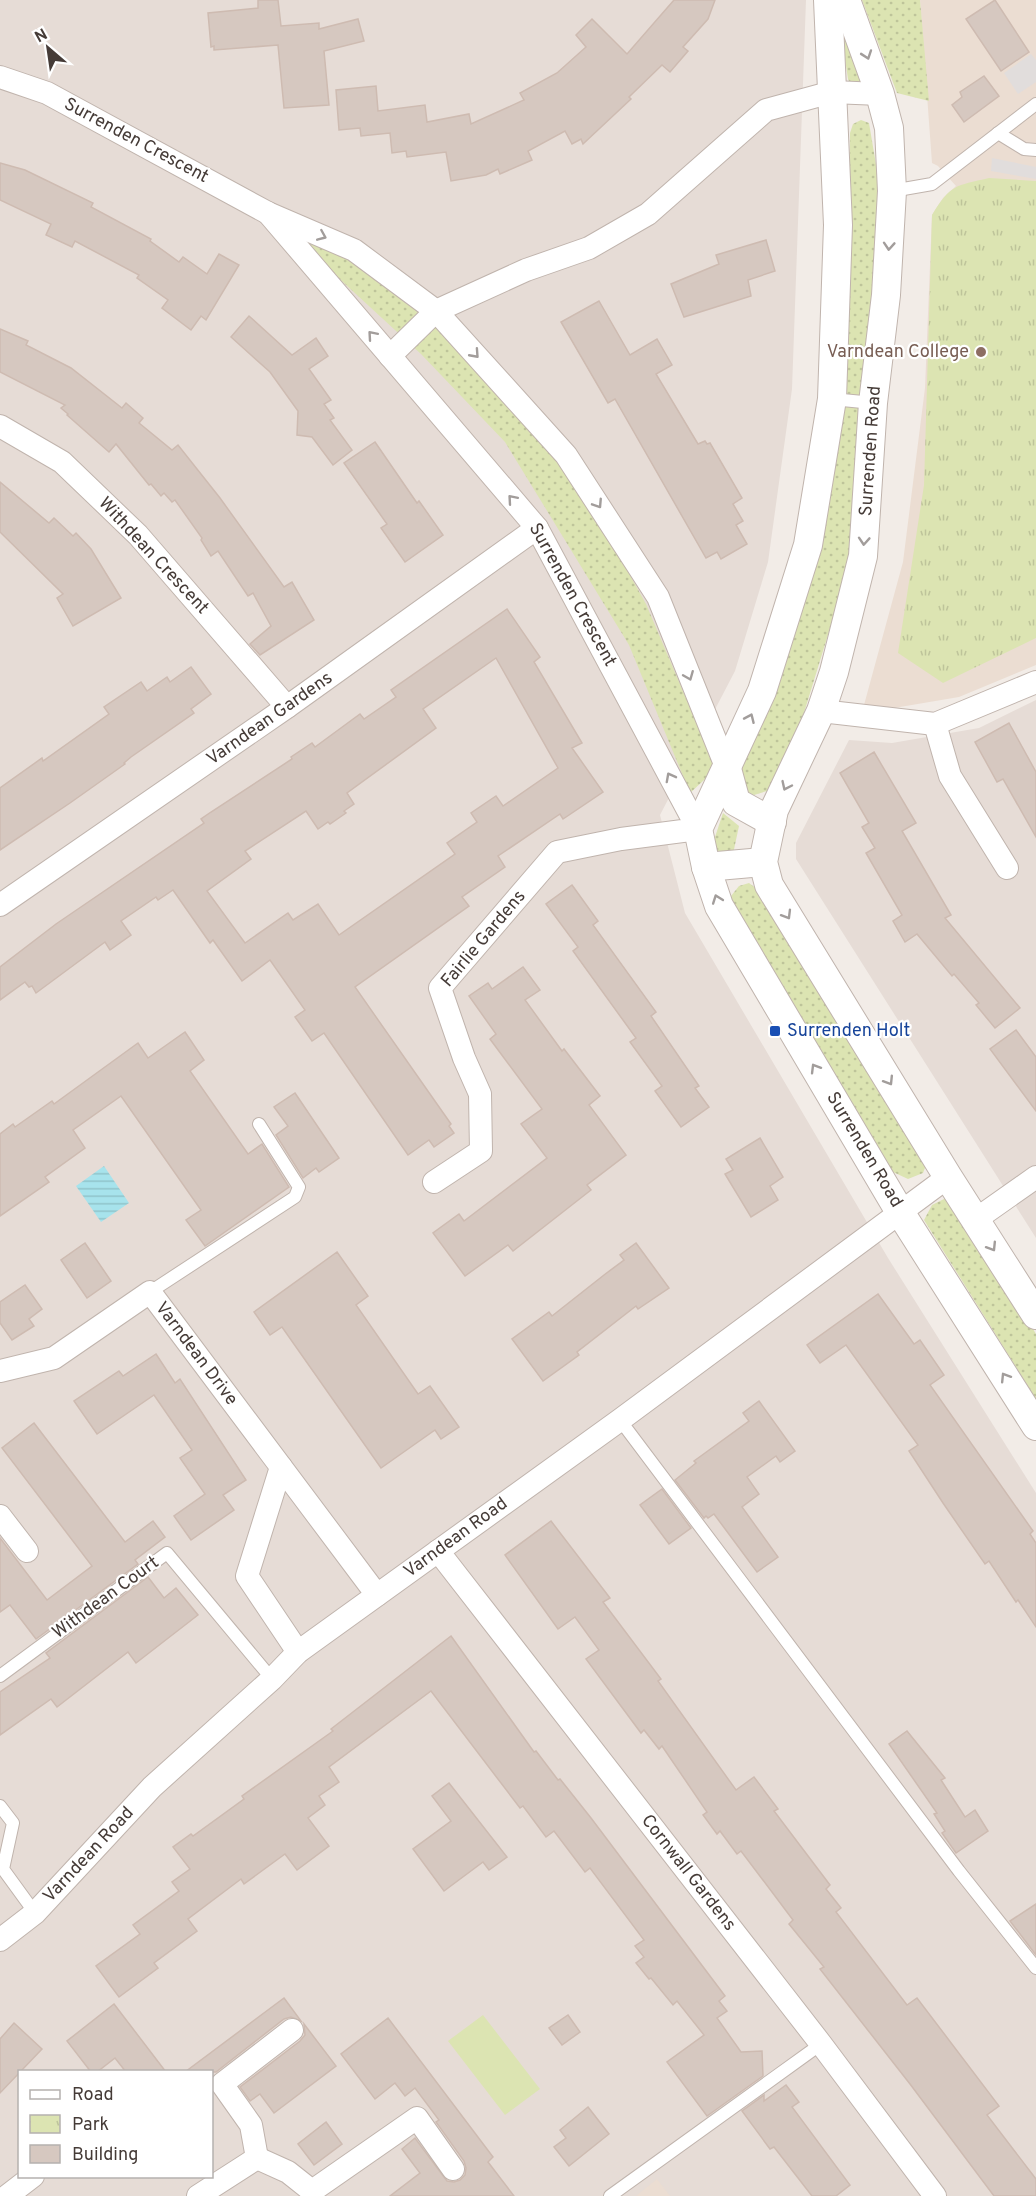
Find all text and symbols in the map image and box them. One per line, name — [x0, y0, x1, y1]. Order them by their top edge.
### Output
north arrow — [18, 18, 78, 78]
text: N — [32, 25, 52, 48]
one-way arrow — [859, 49, 872, 60]
street label: Surrenden Crescent — [60, 93, 212, 189]
one-way arrow — [315, 229, 326, 241]
one-way arrow — [883, 242, 896, 251]
one-way arrow — [368, 331, 379, 342]
place label: Varndean College — [827, 341, 969, 364]
marker: Varndean College — [974, 345, 988, 359]
one-way arrow — [468, 347, 479, 357]
street label: Surrenden Road — [855, 385, 887, 517]
street label: Withdean Crescent — [93, 493, 213, 619]
one-way arrow — [508, 495, 519, 506]
one-way arrow — [590, 498, 601, 509]
street label: Surrenden Crescent — [523, 519, 621, 671]
one-way arrow — [858, 537, 871, 546]
street label: Varndean Gardens — [203, 667, 337, 771]
one-way arrow — [682, 669, 694, 680]
one-way arrow — [743, 714, 755, 725]
one-way arrow — [666, 773, 677, 784]
one-way arrow — [781, 779, 793, 790]
street label: Fairlie Gardens — [437, 886, 531, 992]
one-way arrow — [712, 894, 724, 905]
one-way arrow — [780, 909, 792, 919]
place label: Surrenden Holt — [787, 1020, 910, 1043]
marker: Surrenden Holt — [768, 1024, 782, 1038]
one-way arrow — [810, 1063, 822, 1074]
one-way arrow — [881, 1075, 893, 1085]
street label: Surrenden Road — [820, 1088, 908, 1212]
one-way arrow — [984, 1241, 996, 1251]
street label: Varndean Drive — [150, 1298, 242, 1410]
one-way arrow — [1000, 1373, 1012, 1383]
street label: Varndean Road — [400, 1493, 512, 1583]
street label: Withdean Court — [48, 1552, 164, 1644]
street label: Varndean Road — [39, 1802, 139, 1908]
street label: Cornwall Gardens — [635, 1810, 741, 1936]
legend — [18, 2070, 213, 2178]
text: Road — [72, 2084, 114, 2107]
text: Park — [72, 2114, 109, 2137]
text: Building — [72, 2144, 138, 2167]

